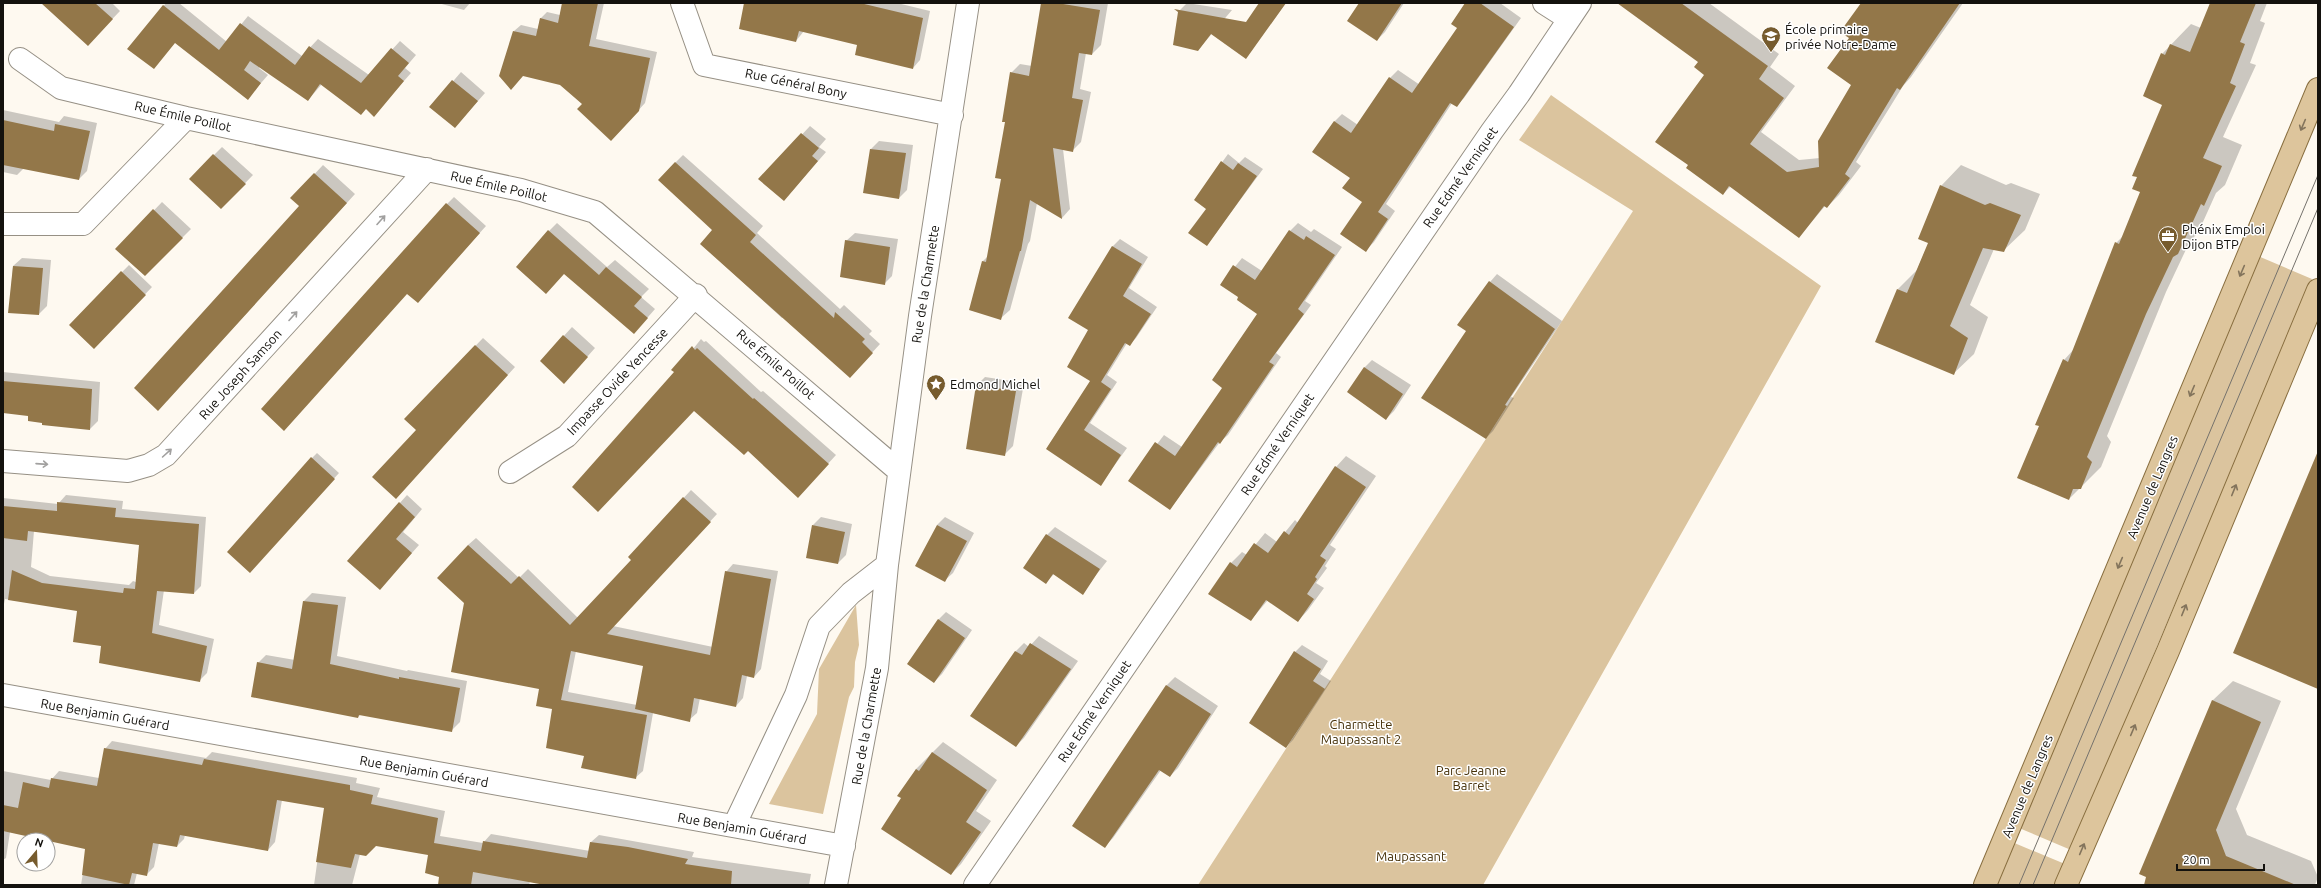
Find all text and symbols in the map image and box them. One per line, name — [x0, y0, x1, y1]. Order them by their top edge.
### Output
place label: École primaire privée Notre-Dame — [1785, 21, 1896, 51]
school or university icon: École primaire privée Notre-Dame — [1760, 25, 1782, 53]
street label: Rue Général Bony — [744, 65, 848, 101]
street label: Rue Émile Poillot — [133, 97, 233, 134]
one-way arrow — [2299, 119, 2306, 131]
street label: Rue Edmé Verniquet — [1420, 124, 1500, 230]
street label: Rue Émile Poillot — [449, 167, 549, 204]
one-way arrow — [376, 215, 385, 225]
place label: Phénix Emploi Dijon BTP — [2182, 222, 2265, 251]
street label: Rue de la Charmette — [909, 224, 941, 344]
office icon: Phénix Emploi Dijon BTP — [2157, 225, 2179, 253]
one-way arrow — [2238, 265, 2245, 277]
one-way arrow — [288, 312, 297, 322]
street label: Impasse Ovide Yencesse — [564, 325, 670, 437]
street label: Rue Joseph Samson — [196, 326, 284, 422]
street label: Rue Émile Poillot — [734, 326, 819, 402]
place icon: Edmond Michel — [925, 373, 947, 401]
place label: Edmond Michel — [950, 377, 1041, 391]
one-way arrow — [2188, 385, 2195, 397]
street label: Rue Edmé Verniquet — [1238, 390, 1316, 498]
street label: Avenue de Langres — [2124, 433, 2180, 541]
one-way arrow — [162, 449, 172, 458]
one-way arrow — [35, 460, 48, 468]
one-way arrow — [2230, 485, 2238, 497]
one-way arrow — [2116, 556, 2123, 568]
one-way arrow — [2181, 605, 2189, 617]
street label: Rue Edmé Verniquet — [1055, 657, 1133, 765]
street label: Rue de la Charmette — [849, 666, 883, 786]
street label: Rue Benjamin Guérard — [40, 696, 170, 732]
park label: Charmette Maupassant 2 — [1321, 717, 1401, 746]
one-way arrow — [2130, 724, 2138, 736]
street label: Avenue de Langres — [1999, 732, 2055, 840]
street label: Rue Benjamin Guérard — [359, 753, 489, 789]
park label: Parc Jeanne Barret — [1436, 763, 1506, 792]
street label: Rue Benjamin Guérard — [677, 810, 807, 846]
north arrow — [16, 832, 56, 872]
text: N — [33, 836, 45, 850]
one-way arrow — [2078, 844, 2086, 856]
scale bar — [2177, 846, 2264, 872]
park label: Maupassant — [1376, 849, 1446, 863]
text: 20 m — [2183, 853, 2210, 866]

